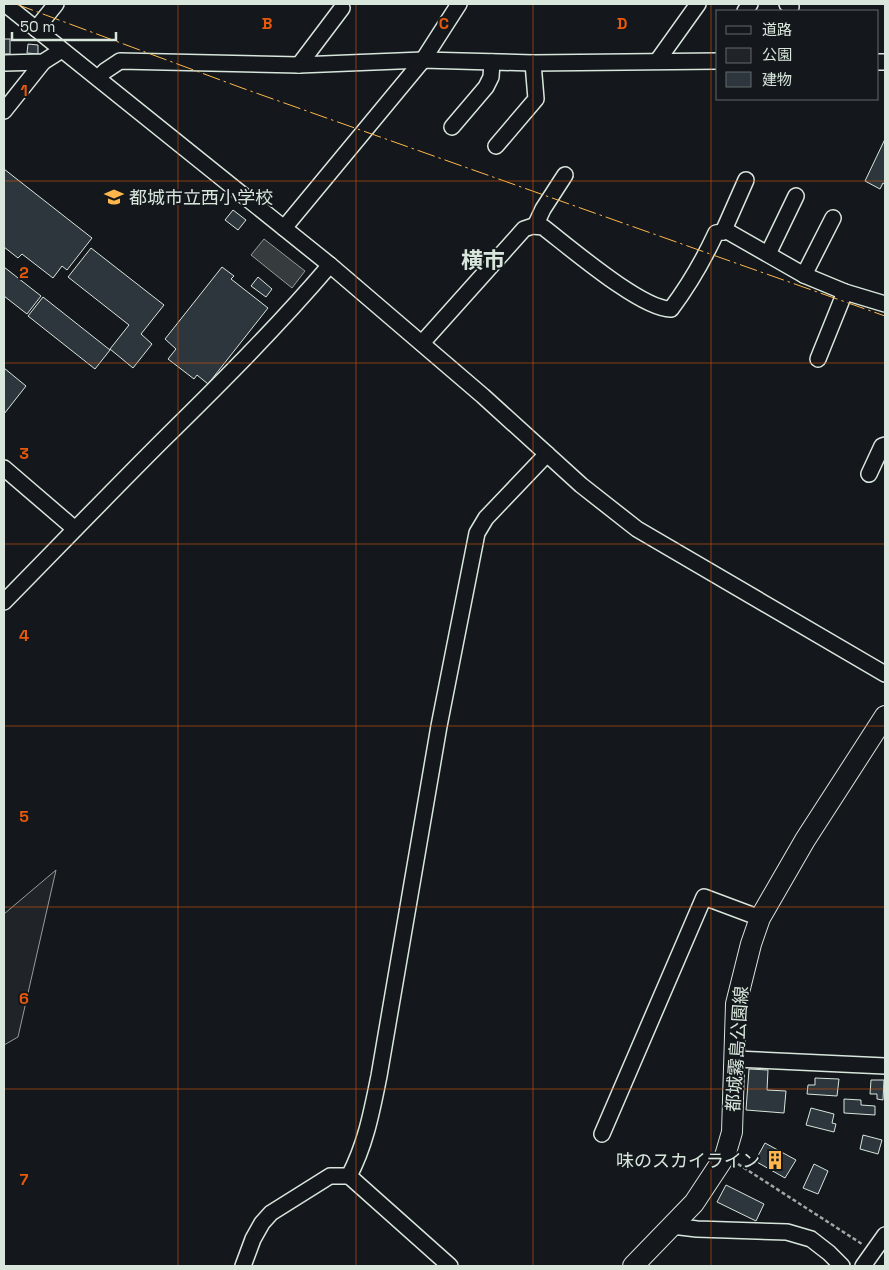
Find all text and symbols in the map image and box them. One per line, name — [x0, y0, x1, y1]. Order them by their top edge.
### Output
scale bar — [12, 10, 116, 42]
legend — [716, 10, 879, 100]
text: B — [262, 13, 272, 34]
text: C — [439, 13, 449, 34]
text: D — [617, 13, 627, 34]
text: 50 m — [20, 17, 55, 36]
text: 道路 — [762, 20, 792, 39]
text: 公園 — [762, 45, 792, 64]
text: 建物 — [762, 70, 792, 89]
text: 1 — [20, 80, 28, 101]
school or university icon: 都城市立西小学校 — [103, 186, 125, 208]
place label: 都城市立西小学校 — [129, 186, 273, 209]
district label: 横市 — [461, 246, 505, 274]
text: 2 — [19, 262, 29, 283]
text: 3 — [19, 443, 29, 464]
text: 4 — [19, 625, 29, 646]
text: 5 — [19, 806, 29, 827]
street label: 都城霧島公園線 — [721, 985, 753, 1113]
text: 6 — [19, 988, 29, 1009]
place label: 味のスカイライン — [616, 1149, 760, 1172]
building icon: 味のスカイライン — [764, 1149, 786, 1171]
text: 7 — [20, 1169, 29, 1190]

